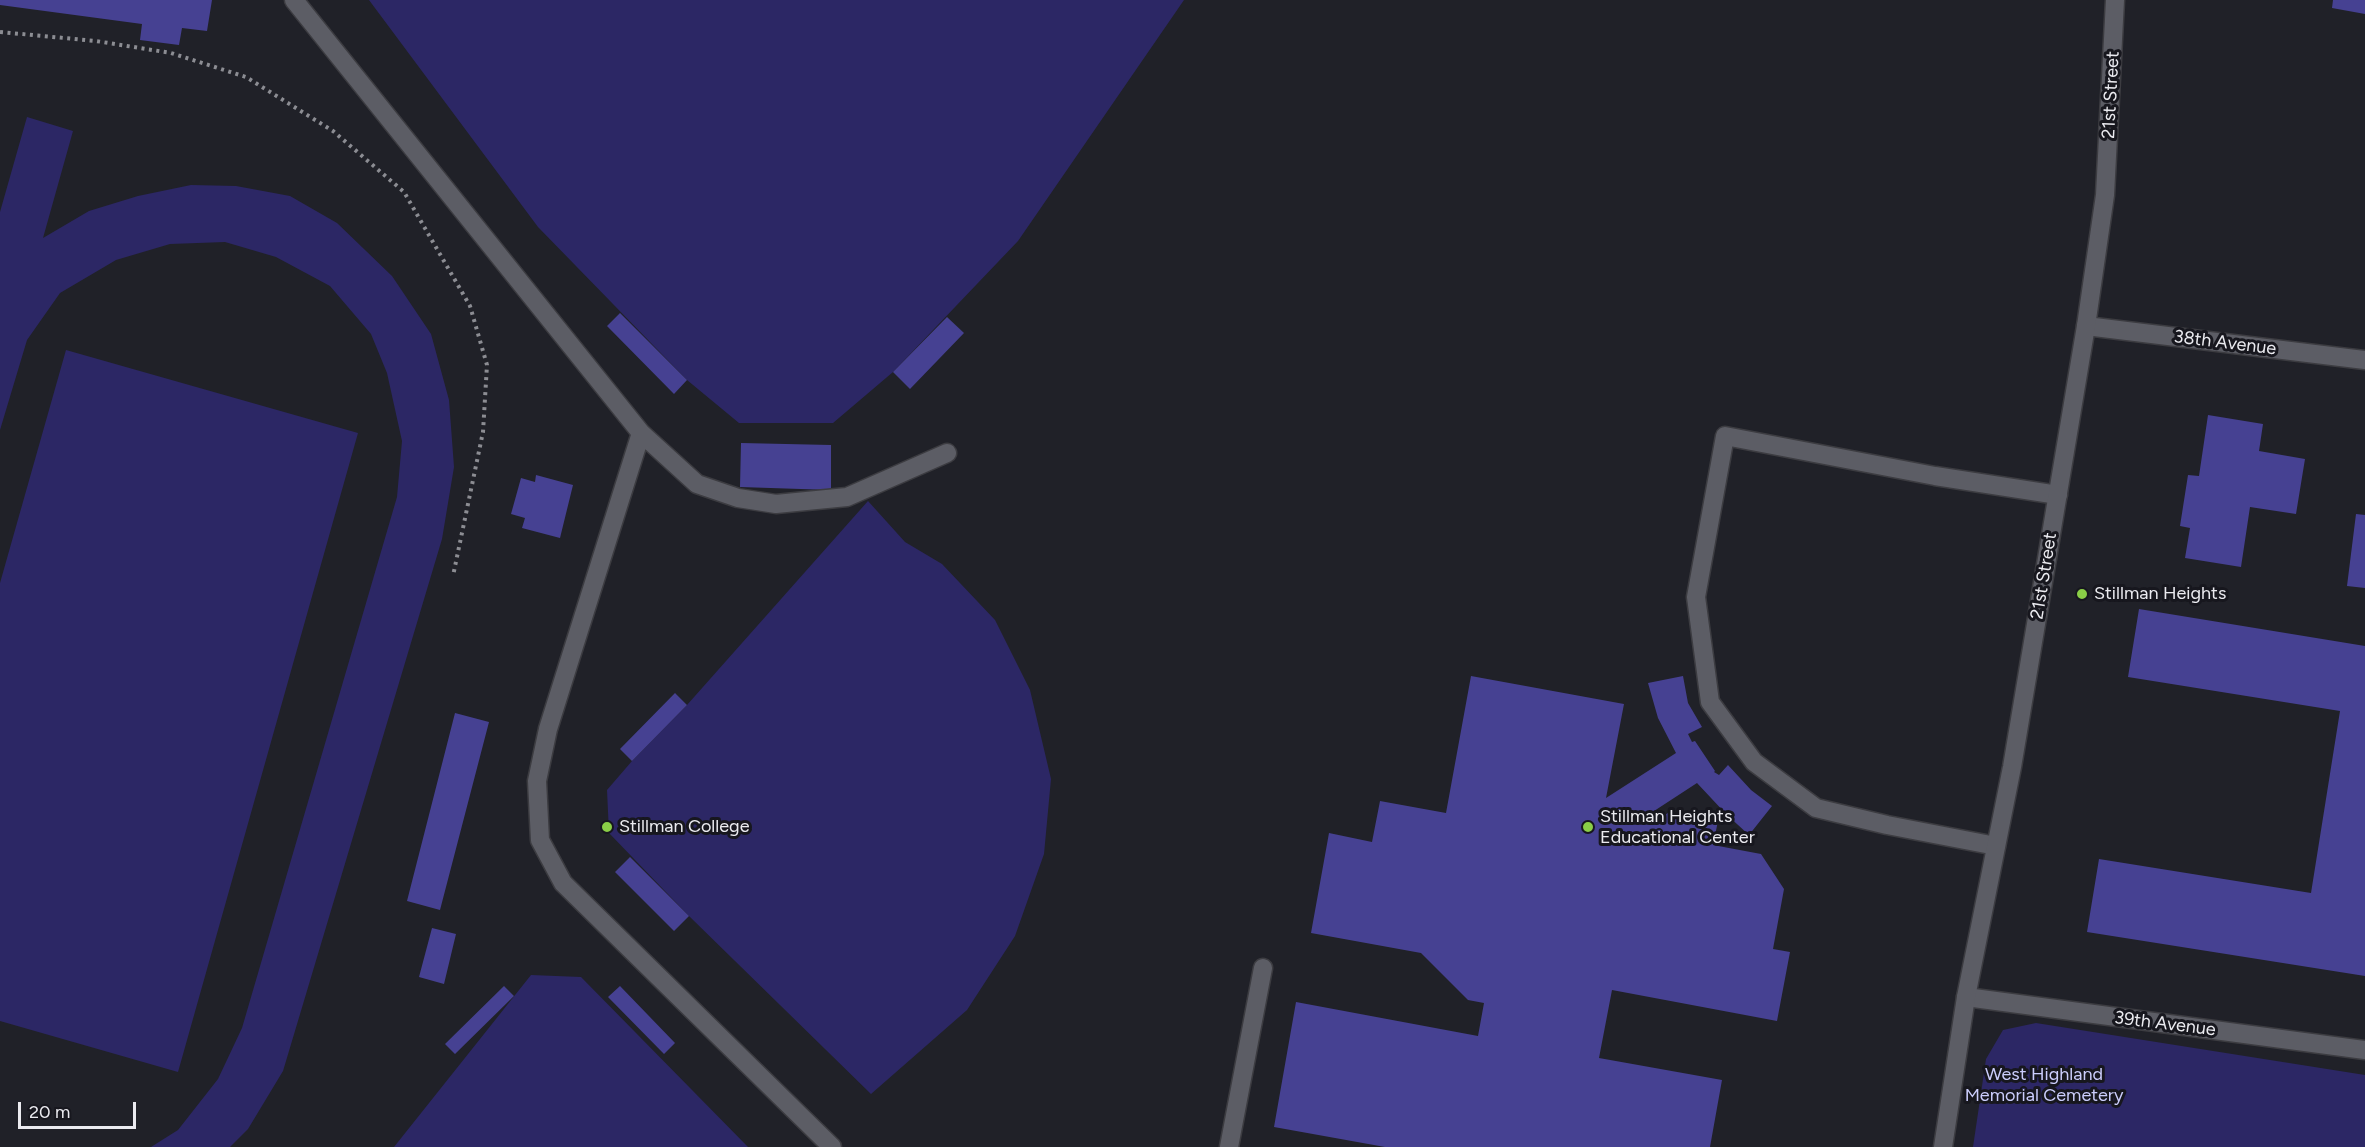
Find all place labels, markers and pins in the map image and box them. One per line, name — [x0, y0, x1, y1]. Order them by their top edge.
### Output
place label: Stillman Heights — [2094, 583, 2226, 605]
marker: Stillman Heights — [2075, 587, 2089, 601]
place label: Stillman Heights Educational Center — [1600, 806, 1755, 848]
place label: Stillman College — [619, 816, 749, 838]
marker: Stillman College — [600, 820, 614, 834]
marker: Stillman Heights Educational Center — [1581, 820, 1595, 834]

